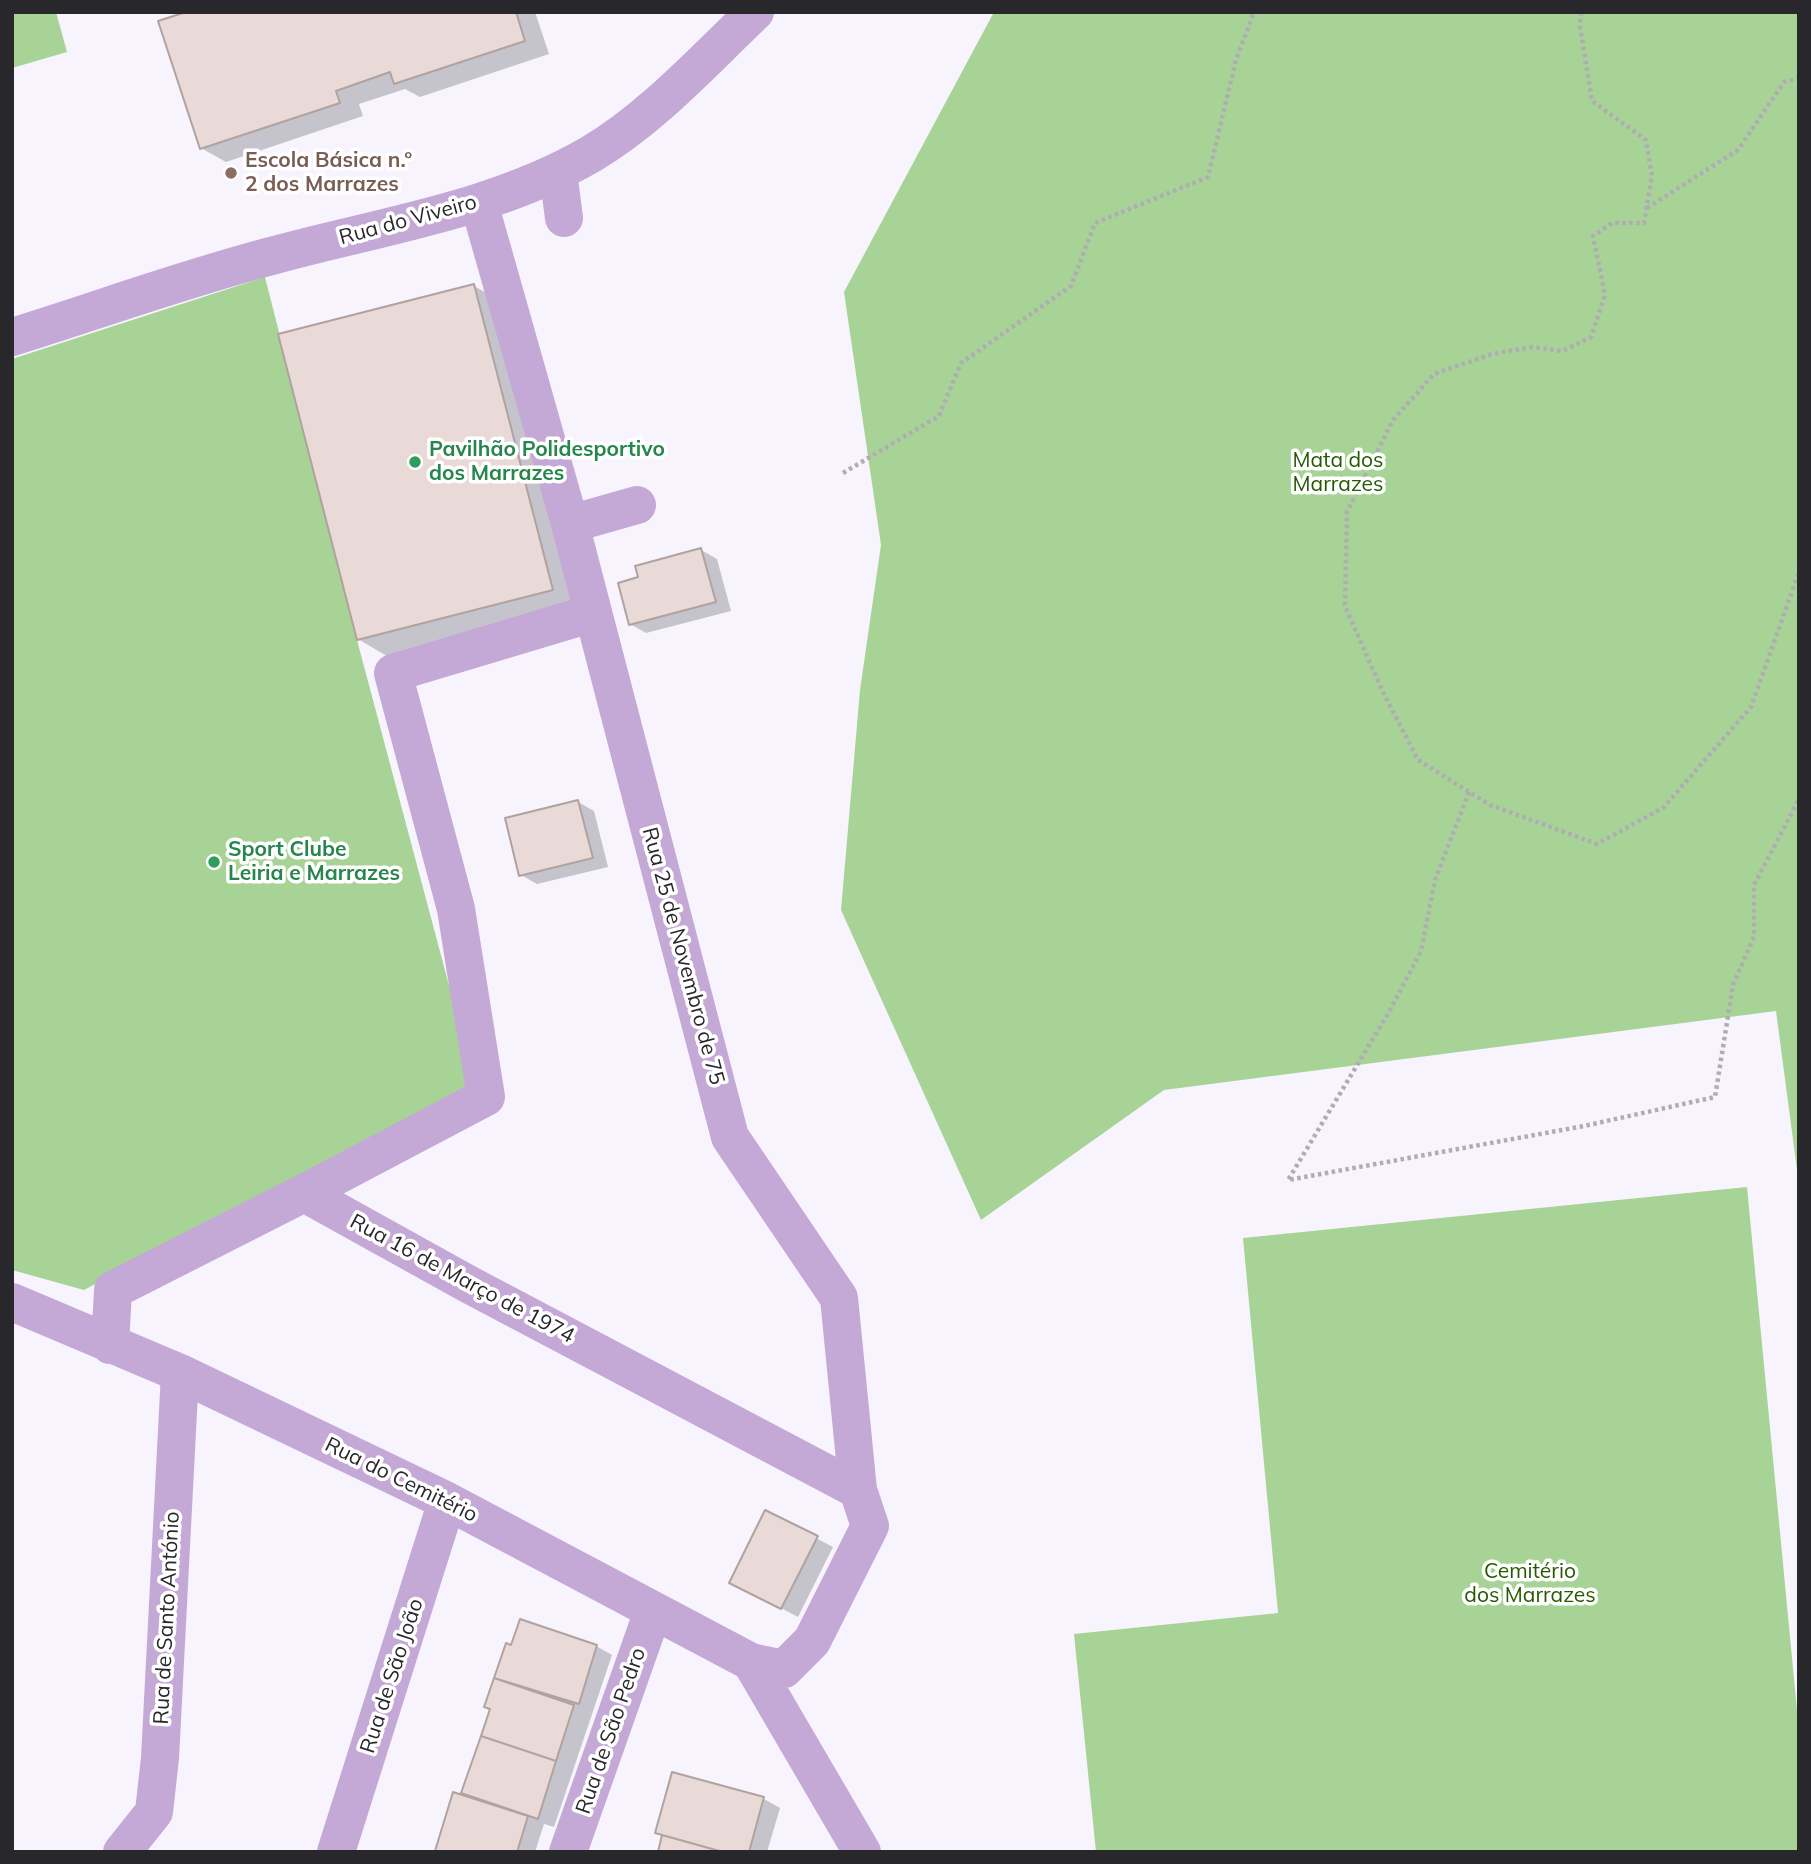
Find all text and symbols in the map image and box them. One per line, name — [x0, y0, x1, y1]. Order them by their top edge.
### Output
place label: Escola Básica n.º 2 dos Marrazes — [245, 148, 412, 198]
marker: Escola Básica n.º 2 dos Marrazes — [223, 165, 239, 181]
street label: Rua do Viveiro — [336, 190, 480, 250]
place label: Pavilhão Polidesportivo dos Marrazes — [429, 437, 665, 487]
park label: Mata dos Marrazes — [1292, 448, 1384, 498]
marker: Pavilhão Polidesportivo dos Marrazes — [407, 454, 423, 470]
street label: Rua 25 de Novembro de 75 — [636, 824, 730, 1088]
place label: Sport Clube Leiria e Marrazes — [228, 837, 400, 887]
marker: Sport Clube Leiria e Marrazes — [206, 854, 222, 870]
street label: Rua 16 de Março de 1974 — [345, 1209, 579, 1349]
street label: Rua do Cemitério — [321, 1432, 481, 1528]
street label: Rua de Santo António — [149, 1511, 185, 1725]
park label: Cemitério dos Marrazes — [1464, 1559, 1596, 1609]
street label: Rua de São João — [355, 1596, 429, 1756]
street label: Rua de São Pedro — [571, 1645, 651, 1817]

